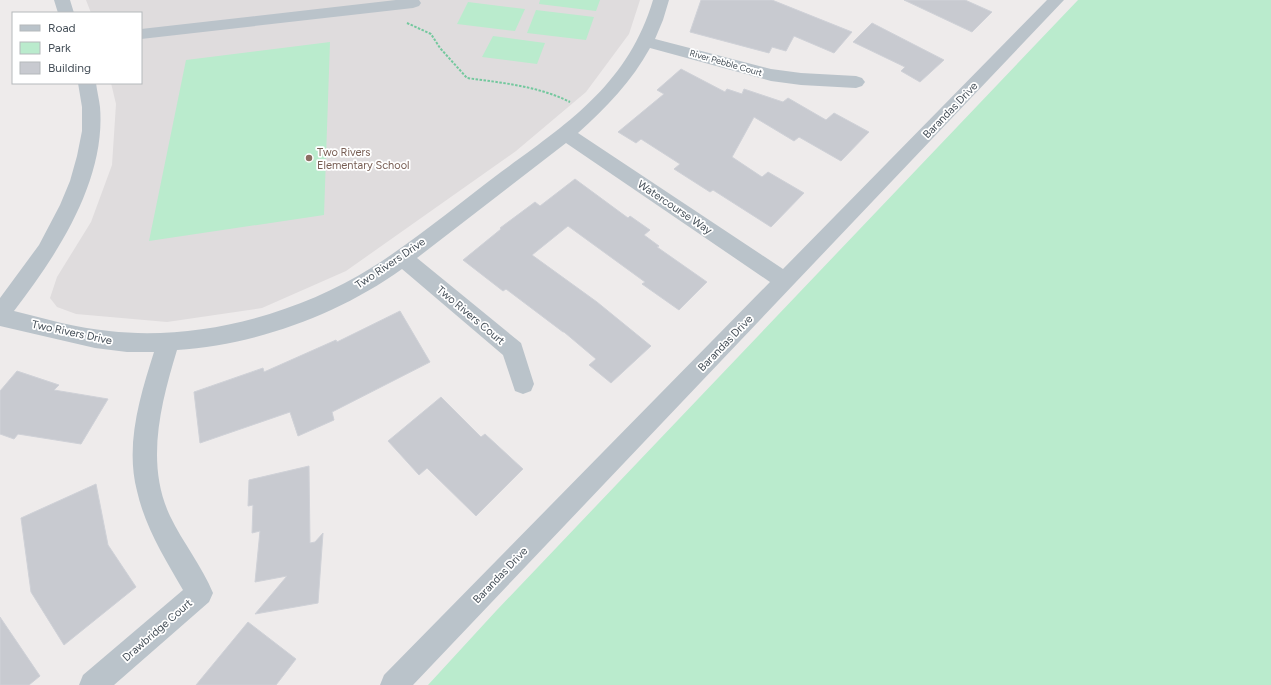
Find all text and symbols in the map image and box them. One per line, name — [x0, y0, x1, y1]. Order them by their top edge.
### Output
legend — [12, 12, 142, 84]
text: Road — [48, 21, 76, 35]
text: Park — [48, 41, 71, 55]
street label: River Pebble Court — [688, 47, 764, 78]
text: Building — [48, 61, 91, 75]
street label: Barandas Drive — [920, 80, 980, 141]
place label: Two Rivers Elementary School — [317, 146, 409, 172]
marker: Two Rivers Elementary School — [304, 153, 314, 163]
street label: Watercourse Way — [635, 178, 715, 237]
street label: Two Rivers Drive — [353, 235, 428, 292]
street label: Two Rivers Court — [434, 283, 507, 348]
street label: Barandas Drive — [695, 313, 755, 374]
street label: Two Rivers Drive — [31, 318, 113, 347]
street label: Barandas Drive — [470, 545, 530, 606]
street label: Drawbridge Court — [120, 597, 195, 664]

